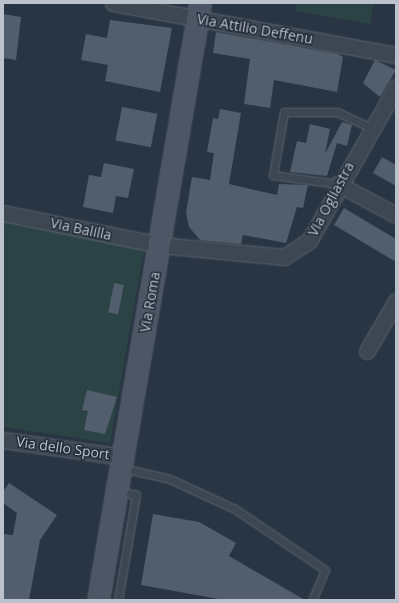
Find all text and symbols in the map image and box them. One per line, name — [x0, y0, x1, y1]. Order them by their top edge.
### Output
street label: Via Attilio Deffenu — [196, 11, 314, 47]
street label: Via Ogliastra — [304, 159, 358, 239]
street label: Via Balilla — [49, 214, 113, 244]
street label: Via Roma — [136, 270, 164, 334]
street label: Via dello Sport — [15, 433, 111, 463]

